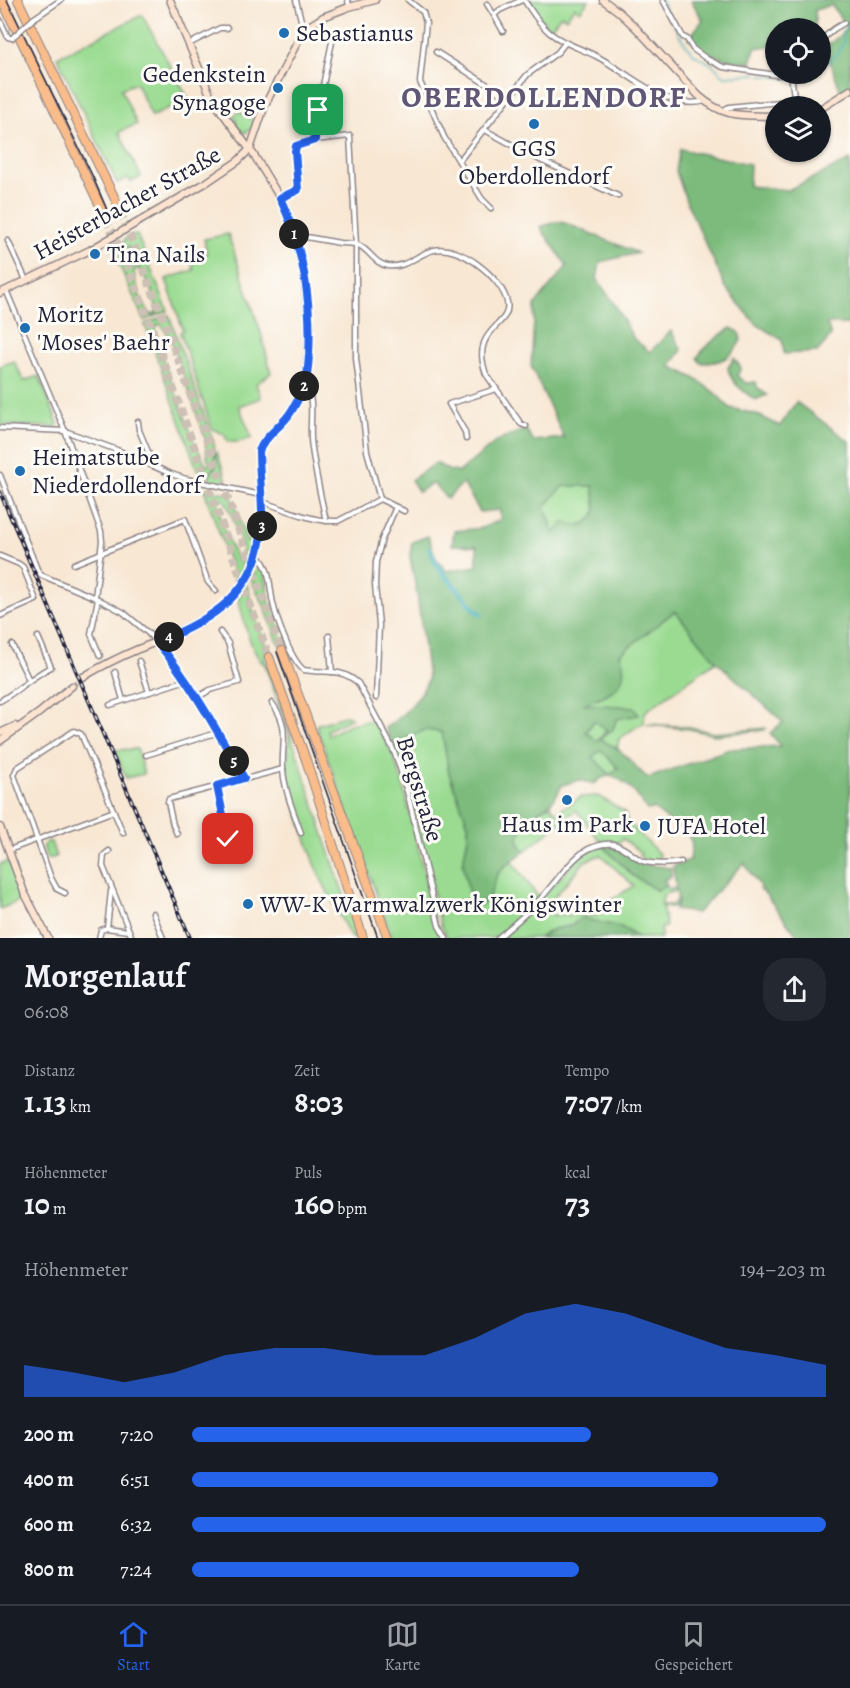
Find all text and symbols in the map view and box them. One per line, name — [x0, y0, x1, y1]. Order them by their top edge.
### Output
place label: Sebastianus — [296, 17, 414, 49]
map controls — [765, 18, 831, 162]
button: locate — [765, 18, 831, 84]
marker: Sebastianus — [277, 26, 291, 40]
place label: Gedenkstein Synagoge — [143, 58, 266, 118]
district label: OBERDOLLENDORF — [401, 77, 687, 117]
marker: Gedenkstein Synagoge — [271, 81, 285, 95]
pin — [292, 84, 343, 135]
icon: arrive — [301, 93, 334, 126]
button: layers — [765, 96, 831, 162]
marker: GGS Oberdollendorf — [527, 117, 541, 131]
place label: GGS Oberdollendorf — [459, 132, 613, 192]
street label: Heisterbacher Straße — [28, 138, 226, 268]
pin: 1 — [279, 219, 309, 249]
text: 1 — [291, 223, 297, 245]
place label: Tina Nails — [107, 238, 205, 270]
marker: Tina Nails — [88, 247, 102, 261]
place label: Moritz 'Moses' Baehr — [37, 298, 170, 358]
marker: Moritz 'Moses' Baehr — [18, 321, 32, 335]
pin: 2 — [289, 371, 319, 401]
text: 2 — [300, 375, 308, 397]
place label: Heimatstube Niederdollendorf — [32, 441, 205, 501]
marker: Heimatstube Niederdollendorf — [13, 464, 27, 478]
pin: 3 — [247, 511, 277, 541]
text: 3 — [259, 515, 265, 537]
pin: 4 — [154, 622, 184, 652]
text: 4 — [165, 626, 173, 648]
street label: Bergstraße — [389, 732, 451, 846]
pin: 5 — [219, 746, 249, 776]
text: 5 — [231, 750, 237, 772]
marker: Haus im Park — [560, 793, 574, 807]
place label: Haus im Park — [501, 808, 633, 840]
place label: JUFA Hotel — [657, 810, 766, 842]
pin — [202, 813, 253, 864]
marker: JUFA Hotel — [638, 819, 652, 833]
icon: check — [211, 822, 244, 855]
place label: WW-K Warmwalzwerk Königswinter — [259, 888, 622, 920]
marker: WW-K Warmwalzwerk Königswinter — [241, 897, 255, 911]
text: Morgenlauf — [24, 953, 186, 998]
button: share — [763, 958, 826, 1021]
text: 06:08 — [24, 998, 69, 1025]
text: Distanz — [24, 1060, 75, 1082]
text: Zeit — [294, 1060, 320, 1082]
text: Tempo — [565, 1060, 609, 1082]
text: 1.13 — [24, 1082, 67, 1122]
text: 8:03 — [294, 1082, 344, 1122]
text: 7:07 — [565, 1082, 613, 1122]
text: km — [67, 1096, 91, 1118]
text: /km — [613, 1096, 642, 1118]
text: Höhenmeter — [24, 1162, 107, 1184]
text: Puls — [294, 1162, 322, 1184]
text: kcal — [565, 1162, 590, 1184]
text: 10 — [24, 1184, 50, 1224]
text: 160 — [294, 1184, 334, 1224]
text: 73 — [565, 1184, 590, 1224]
text: m — [50, 1198, 66, 1220]
text: bpm — [334, 1198, 367, 1220]
text: Höhenmeter — [24, 1256, 128, 1283]
text: 194–203 m — [740, 1256, 826, 1283]
text: 200 m — [24, 1421, 74, 1448]
text: 7:20 — [120, 1421, 153, 1448]
text: 400 m — [24, 1466, 74, 1493]
text: 6:51 — [120, 1466, 149, 1493]
text: 600 m — [24, 1511, 74, 1538]
text: 6:32 — [120, 1511, 152, 1538]
text: 800 m — [24, 1556, 74, 1583]
text: 7:24 — [120, 1556, 152, 1583]
tab: Start — [117, 1618, 150, 1676]
tab: Karte — [385, 1618, 420, 1676]
tab: Gespeichert — [655, 1618, 733, 1676]

